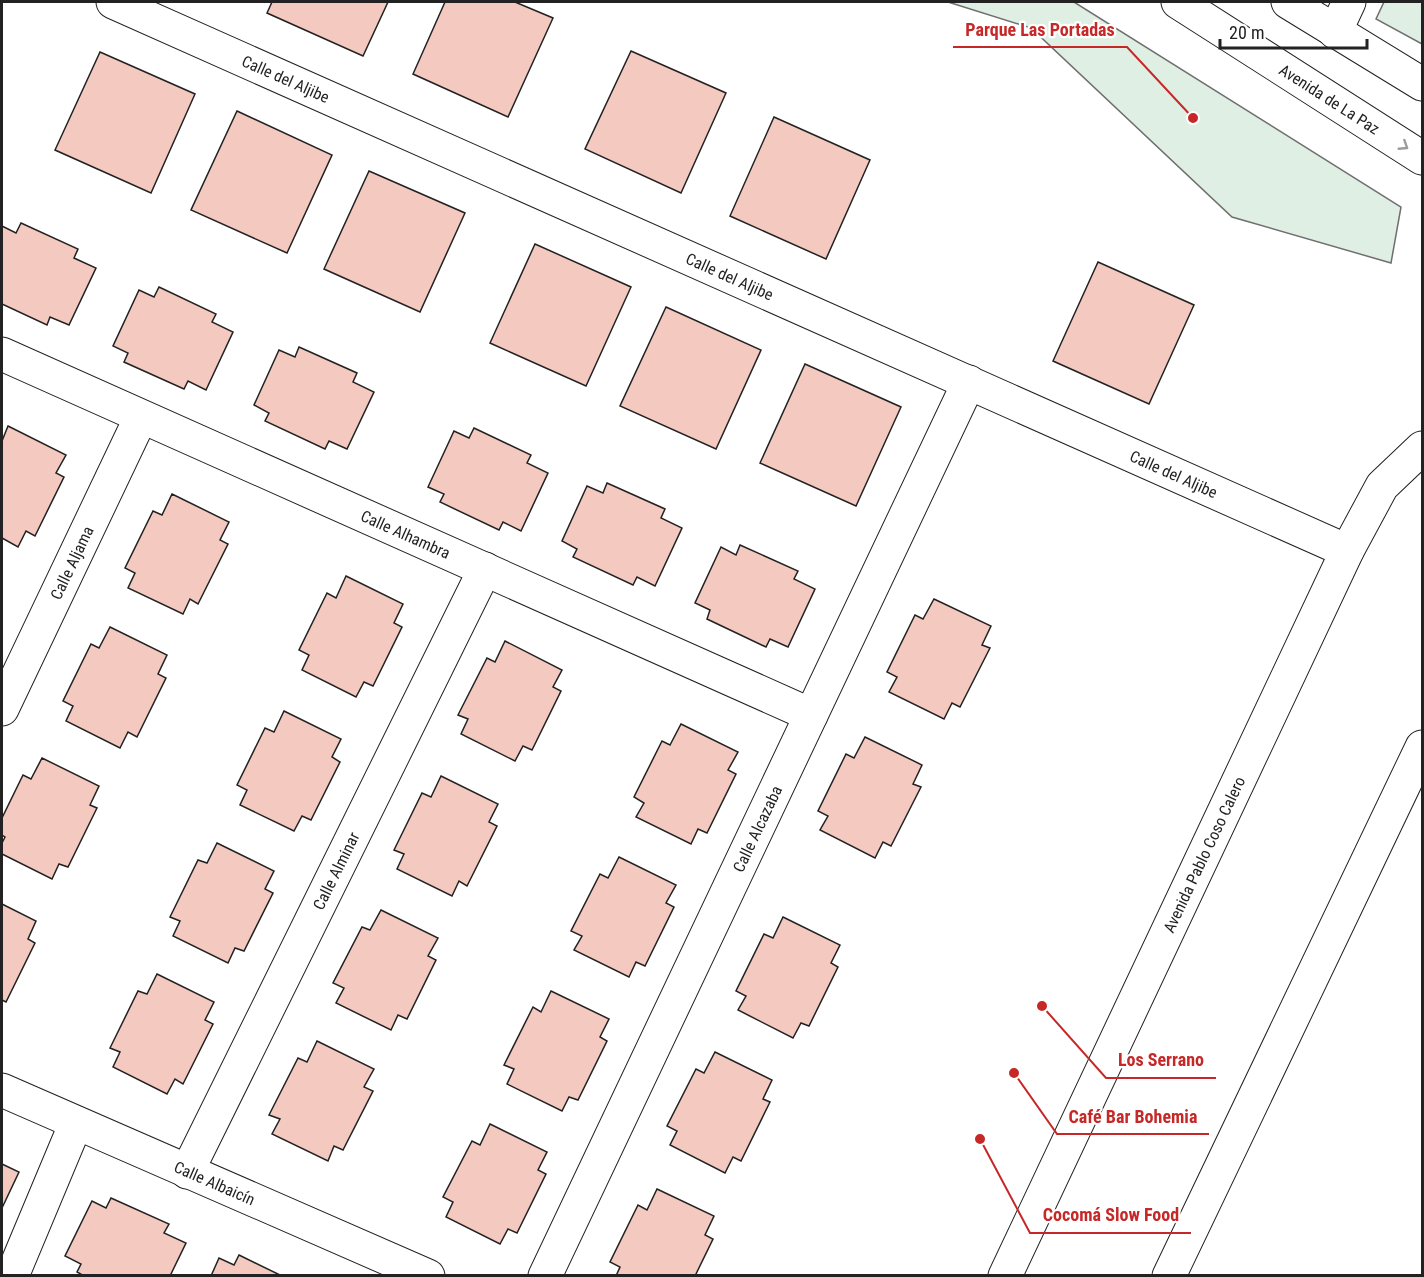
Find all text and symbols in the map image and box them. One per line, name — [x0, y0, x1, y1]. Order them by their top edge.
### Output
callout: Parque Las Portadas — [953, 11, 1127, 47]
scale bar — [1220, 12, 1367, 50]
text: Parque Las Portadas — [965, 19, 1115, 40]
text: 20 m — [1229, 22, 1264, 43]
street label: Calle del Aljibe — [239, 51, 332, 107]
street label: Avenida de La Paz — [1276, 60, 1383, 138]
one-way arrow — [1398, 138, 1408, 150]
street label: Calle del Aljibe — [683, 249, 776, 304]
street label: Calle del Aljibe — [1127, 446, 1220, 502]
street label: Calle Alhambra — [358, 506, 453, 562]
street label: Calle Aljama — [46, 523, 97, 603]
street label: Avenida Pablo Coso Calero — [1159, 773, 1249, 936]
street label: Calle Alcazaba — [729, 782, 786, 875]
street label: Calle Alminar — [309, 829, 363, 913]
callout: Los Serrano — [1106, 1042, 1216, 1078]
text: Los Serrano — [1118, 1049, 1204, 1070]
callout: Café Bar Bohemia — [1057, 1098, 1209, 1134]
text: Café Bar Bohemia — [1069, 1106, 1197, 1127]
street label: Calle Albaicín — [171, 1157, 258, 1209]
callout: Cocomá Slow Food — [1030, 1197, 1191, 1233]
text: Cocomá Slow Food — [1043, 1204, 1179, 1225]

